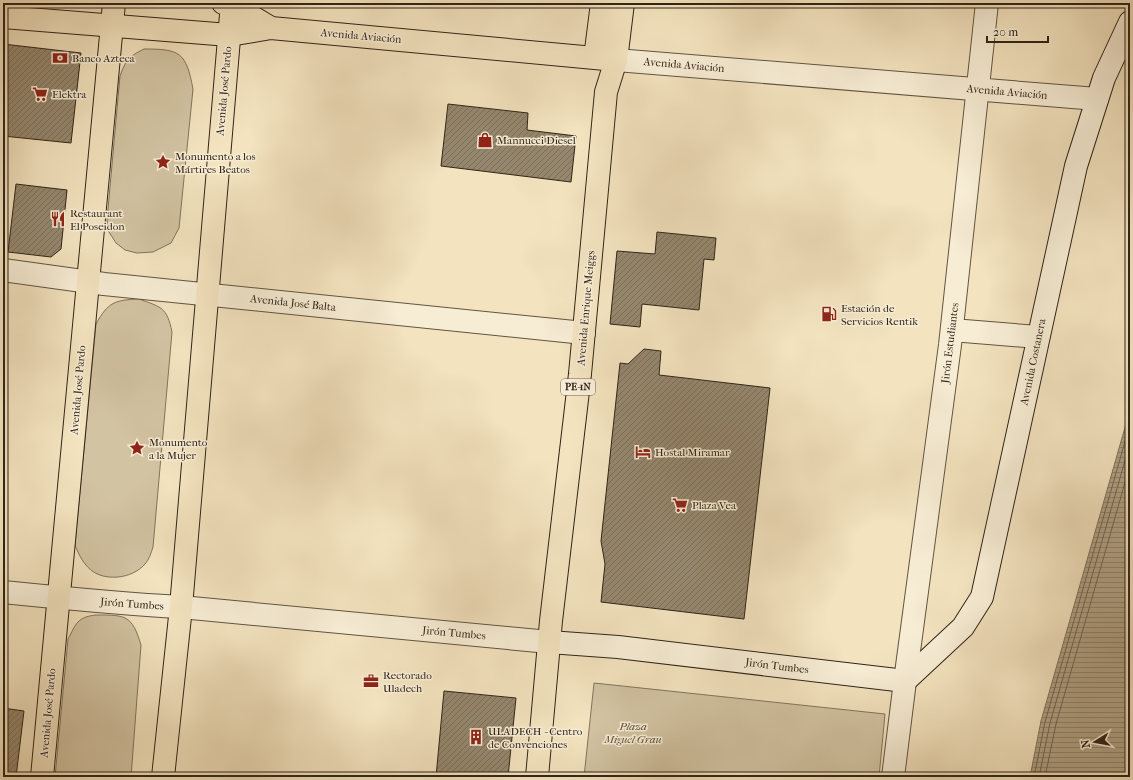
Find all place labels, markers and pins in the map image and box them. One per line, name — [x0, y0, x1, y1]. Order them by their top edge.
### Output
bank icon: Banco Azteca — [51, 49, 69, 67]
place label: Banco Azteca — [72, 52, 136, 65]
supermarket icon: Elektra — [31, 85, 49, 103]
place label: Elektra — [52, 88, 87, 101]
shop icon: Mannucci Diesel — [476, 131, 494, 149]
place label: Mannucci Diesel — [497, 134, 576, 147]
place label: Monumento a los Mártires Beatos — [175, 150, 256, 176]
place icon: Monumento a los Mártires Beatos — [154, 153, 172, 171]
place label: Restaurant El Poseidon — [70, 207, 125, 233]
restaurant icon: Restaurant El Poseidon — [49, 210, 67, 228]
place label: Estación de Servicios Rentik — [841, 302, 918, 328]
fuel station icon: Estación de Servicios Rentik — [820, 305, 838, 323]
place label: Monumento a la Mujer — [149, 436, 208, 462]
place icon: Monumento a la Mujer — [128, 439, 146, 457]
hotel icon: Hostal Miramar — [634, 443, 652, 461]
place label: Hostal Miramar — [655, 446, 730, 459]
supermarket icon: Plaza Vea — [671, 496, 689, 514]
place label: Plaza Vea — [692, 499, 737, 512]
place label: Rectorado Uladech — [383, 669, 432, 695]
office icon: Rectorado Uladech — [362, 672, 380, 690]
place label: ULADECH - Centro de Convenciones — [488, 725, 583, 751]
building icon: ULADECH - Centro de Convenciones — [467, 728, 485, 746]

